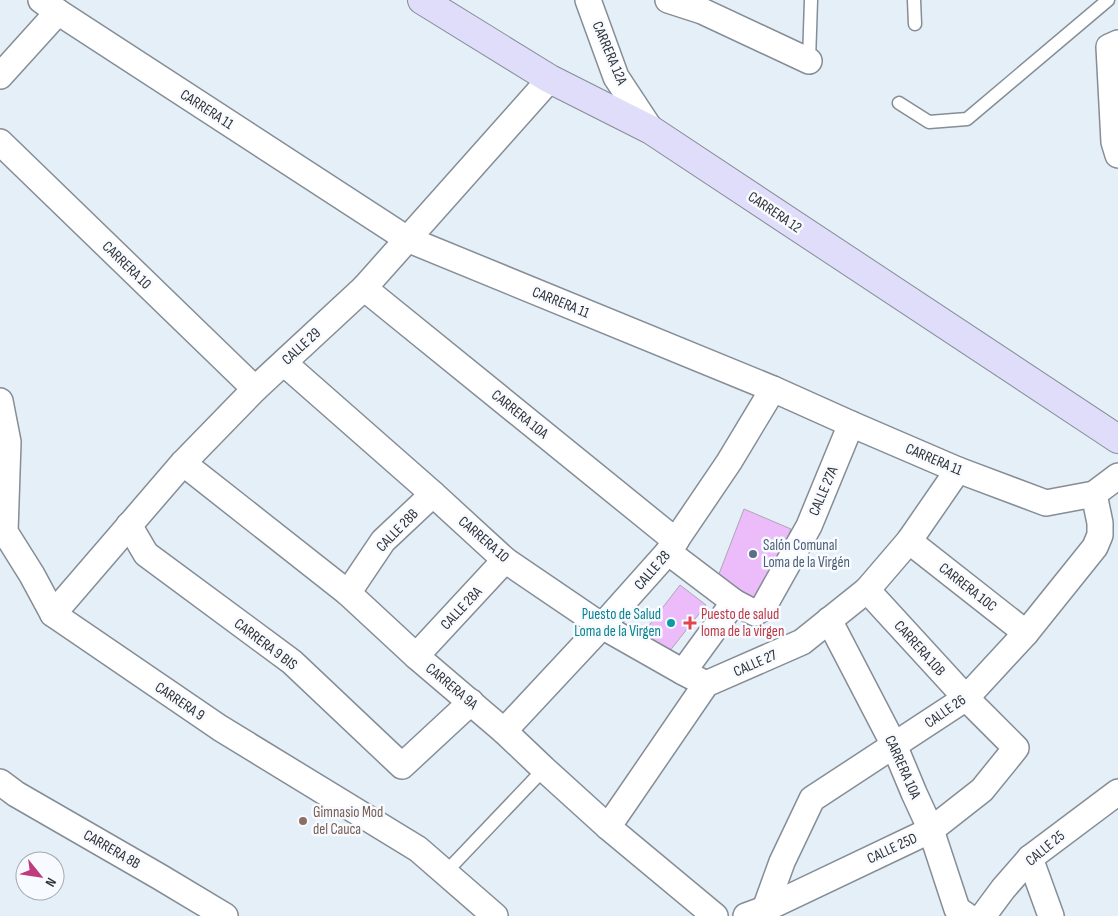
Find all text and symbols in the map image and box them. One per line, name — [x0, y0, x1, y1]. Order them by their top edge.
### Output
street label: CARRERA 12A — [588, 18, 632, 88]
street label: CARRERA 11 — [176, 85, 238, 134]
street label: CARRERA 12 — [744, 187, 805, 237]
street label: CARRERA 10 — [98, 237, 155, 293]
street label: CARRERA 11 — [529, 282, 593, 323]
street label: CALLE 29 — [278, 324, 325, 369]
street label: CARRERA 10A — [487, 386, 552, 443]
street label: CARRERA 11 — [903, 439, 966, 480]
street label: CALLE 27A — [805, 463, 843, 519]
street label: CALLE 28B — [372, 505, 423, 556]
street label: CARRERA 10 — [454, 512, 513, 567]
place label: Salón Comunal Loma de la Virgén — [763, 536, 850, 572]
street label: CALLE 28 — [630, 547, 675, 594]
marker: Salón Comunal Loma de la Virgén — [747, 548, 759, 560]
street label: CARRERA 10C — [935, 559, 1001, 616]
street label: CALLE 28A — [436, 582, 487, 634]
place label: Puesto de Salud Loma de la Virgen — [574, 605, 661, 641]
place label: Puesto de salud loma de la virgen — [701, 605, 784, 641]
street label: CARRERA 9 BIS — [230, 614, 301, 674]
marker: Puesto de salud loma de la virgen — [683, 616, 697, 630]
marker: Puesto de Salud Loma de la Virgen — [665, 617, 677, 629]
street label: CARRERA 10B — [890, 617, 950, 680]
street label: CALLE 27 — [731, 646, 780, 681]
street label: CARRERA 9A — [422, 659, 482, 714]
street label: CARRERA 9 — [151, 678, 208, 725]
street label: CALLE 26 — [921, 690, 970, 732]
street label: CARRERA 10A — [880, 732, 925, 802]
place label: Gimnasio Mod del Cauca — [313, 803, 383, 839]
marker: Gimnasio Mod del Cauca — [297, 815, 309, 827]
street label: CARRERA 8B — [80, 826, 144, 873]
street label: CALLE 25 — [1022, 826, 1069, 870]
street label: CALLE 25D — [864, 829, 920, 868]
north arrow — [15, 851, 65, 901]
text: N — [42, 875, 60, 890]

